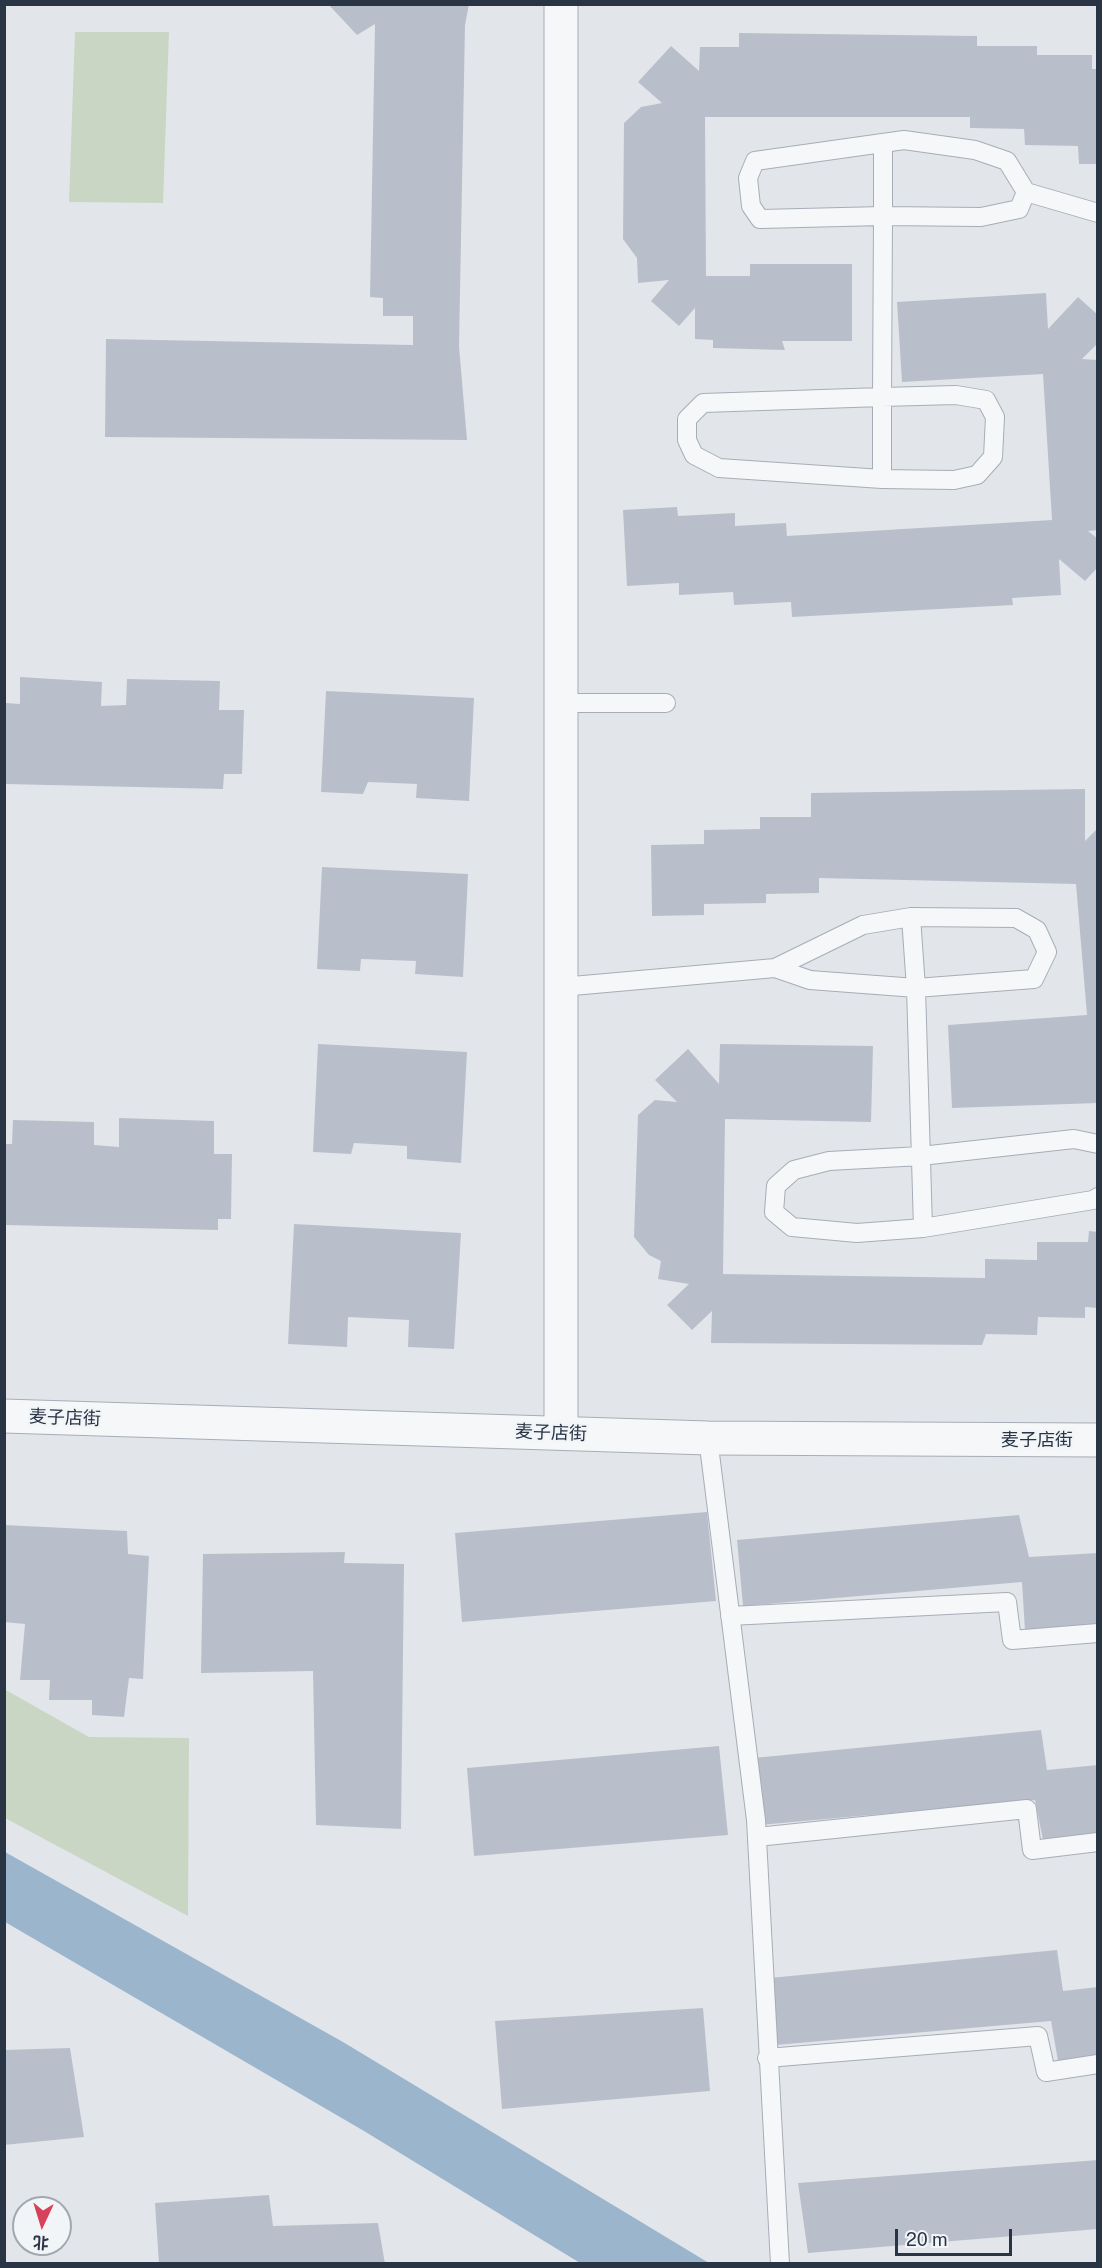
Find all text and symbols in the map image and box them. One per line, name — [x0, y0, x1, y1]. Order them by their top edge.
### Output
street label: 麦子店街 — [29, 1406, 101, 1430]
street label: 麦子店街 — [515, 1421, 587, 1445]
street label: 麦子店街 — [1001, 1429, 1073, 1451]
north arrow — [12, 2196, 72, 2256]
scale bar — [898, 2217, 1015, 2255]
text: 20 m — [906, 2229, 948, 2250]
text: 北 — [32, 2232, 50, 2252]

